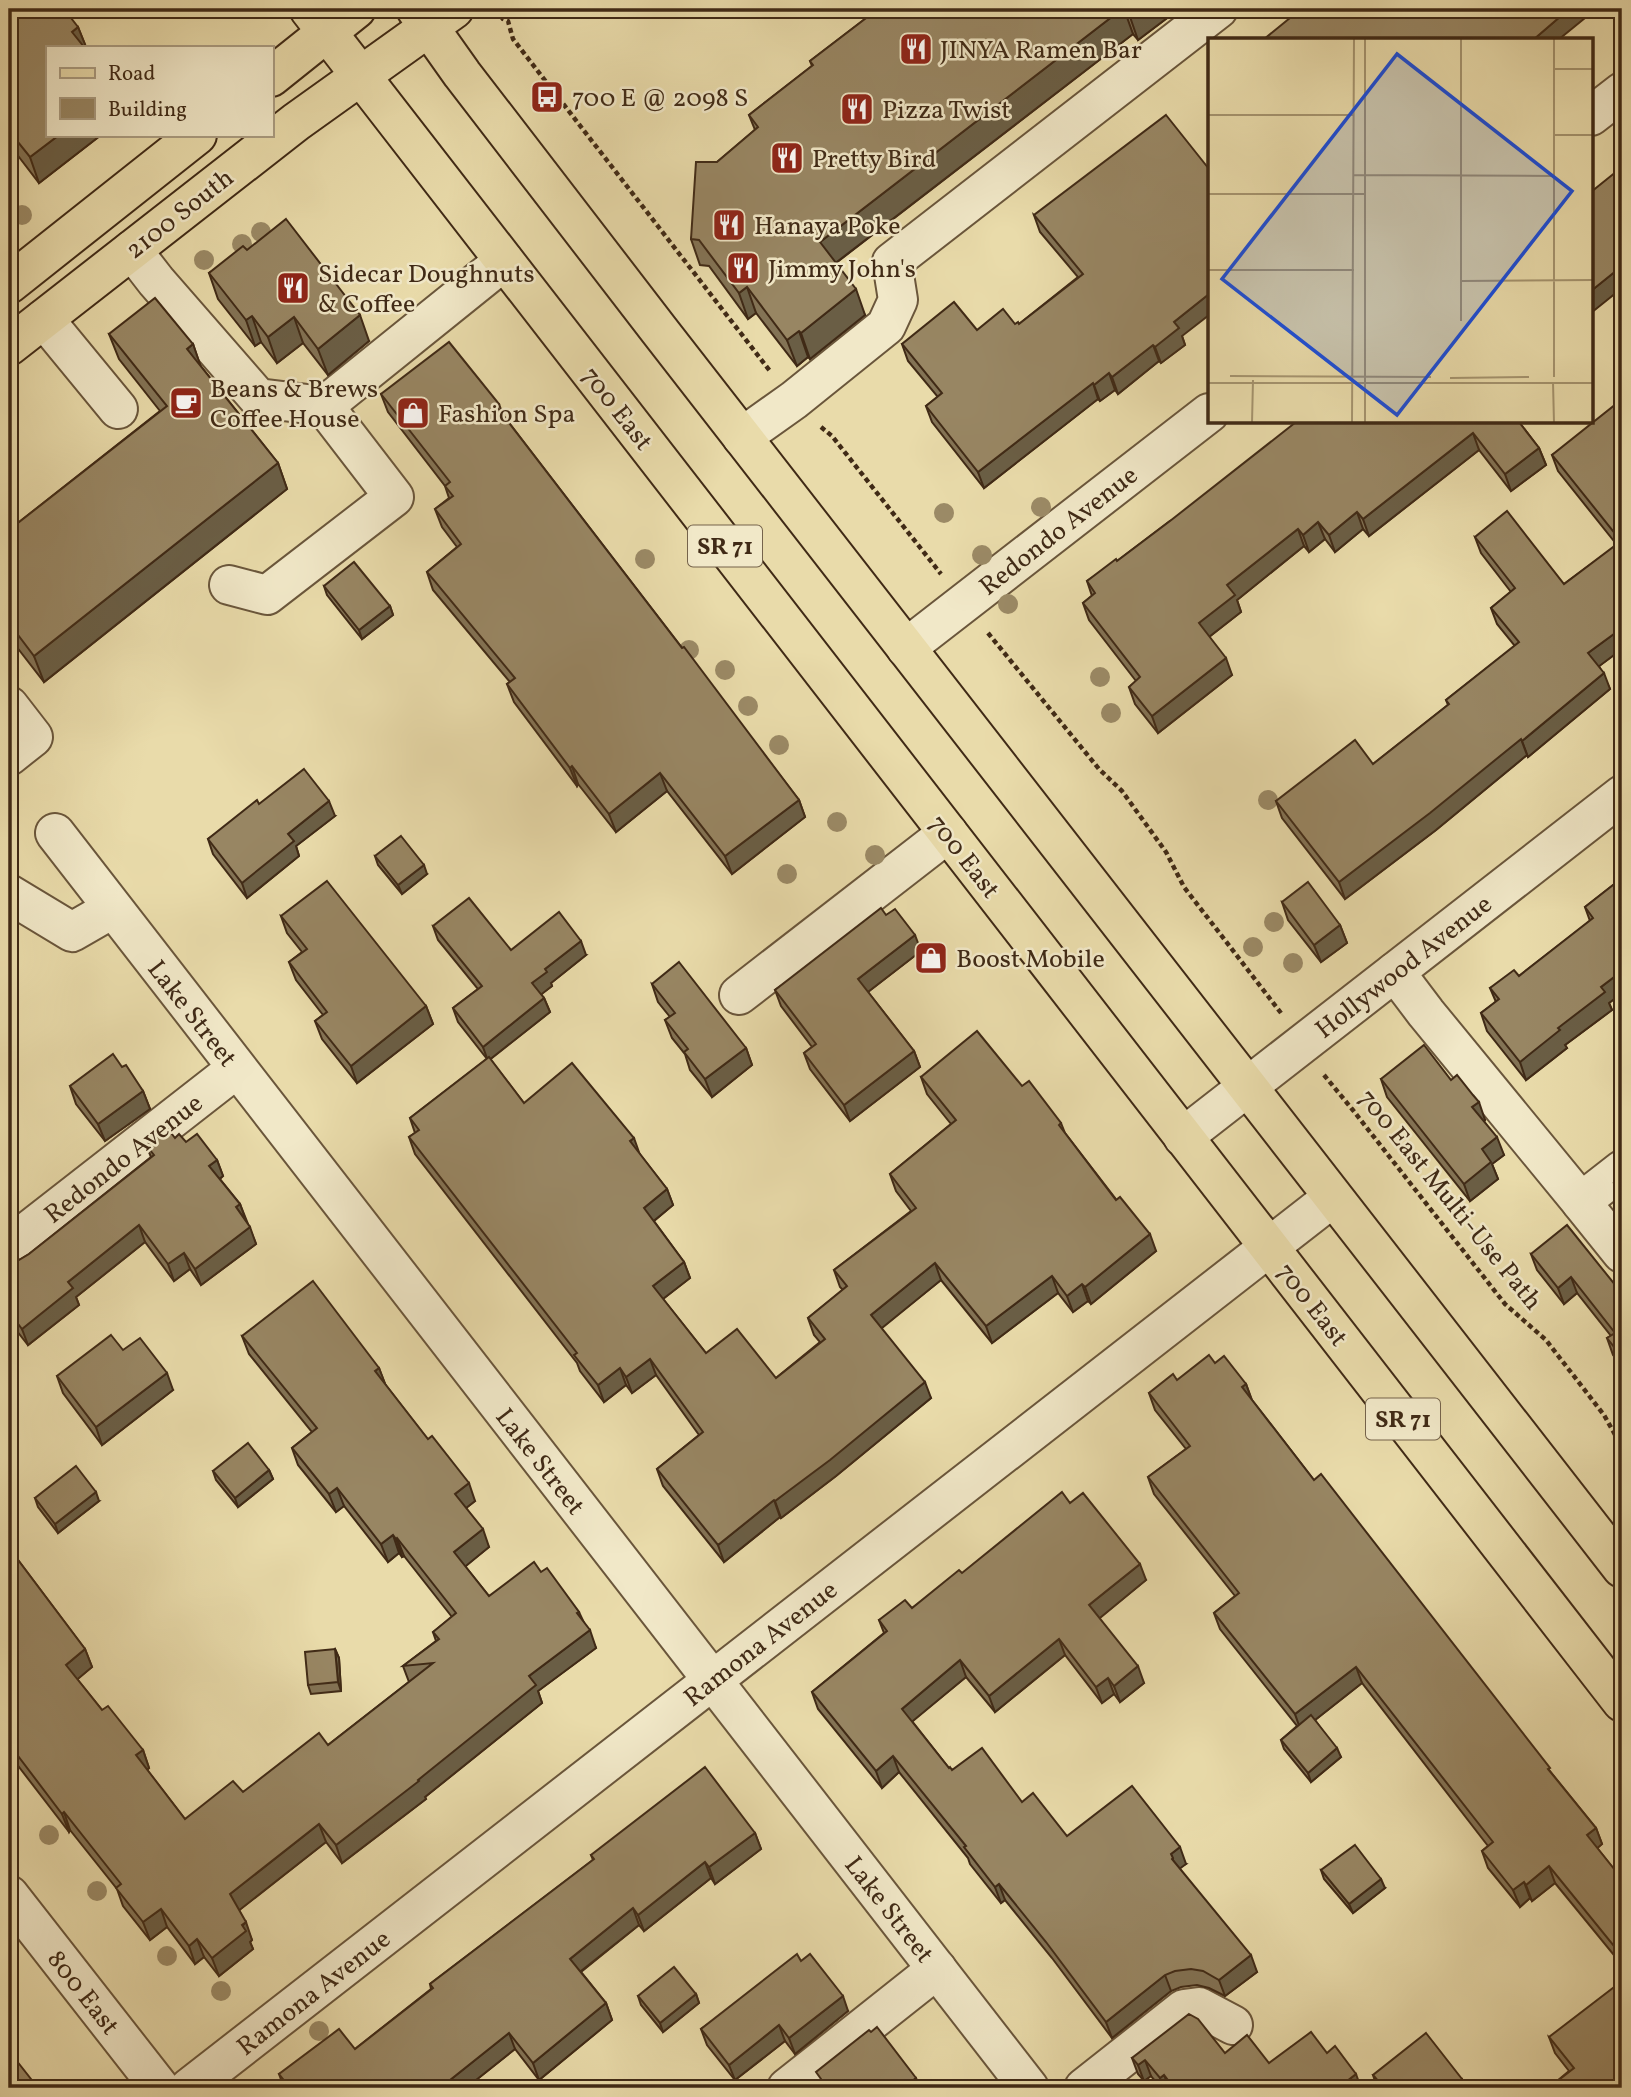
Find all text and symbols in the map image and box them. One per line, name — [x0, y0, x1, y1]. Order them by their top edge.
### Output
restaurant icon: JINYA Ramen Bar — [897, 30, 935, 68]
place label: JINYA Ramen Bar — [940, 33, 1142, 69]
inset map — [1208, 38, 1592, 424]
legend — [46, 46, 273, 136]
text: Road — [108, 60, 155, 89]
bus stop icon: 700 E @ 2098 S — [528, 78, 566, 116]
place label: 700 E @ 2098 S — [572, 81, 748, 117]
restaurant icon: Pizza Twist — [838, 90, 876, 128]
place label: Pizza Twist — [882, 93, 1010, 129]
text: Building — [108, 96, 187, 125]
restaurant icon: Pretty Bird — [768, 139, 806, 177]
place label: Pretty Bird — [812, 142, 936, 178]
street label: 2100 South — [119, 161, 242, 268]
restaurant icon: Hanaya Poke — [710, 206, 748, 244]
place label: Hanaya Poke — [754, 209, 901, 245]
restaurant icon: Jimmy John's — [724, 249, 762, 287]
place label: Jimmy John's — [768, 252, 916, 288]
place label: Sidecar Doughnuts & Coffee — [318, 257, 535, 323]
restaurant icon: Sidecar Doughnuts & Coffee — [274, 269, 312, 307]
street label: 700 East — [572, 360, 661, 459]
place label: Beans & Brews Coffee House — [210, 372, 378, 438]
cafe icon: Beans & Brews Coffee House — [167, 384, 205, 422]
shop icon: Fashion Spa — [394, 394, 432, 432]
place label: Fashion Spa — [438, 397, 575, 433]
street label: Redondo Avenue — [972, 458, 1146, 605]
road number: SR 71 — [688, 526, 762, 566]
street label: 700 East — [919, 808, 1008, 907]
street label: Hollywood Avenue — [1308, 887, 1500, 1048]
shop icon: Boost Mobile — [912, 939, 950, 977]
place label: Boost Mobile — [956, 942, 1105, 978]
street label: Lake Street — [138, 953, 245, 1075]
street label: 700 East Multi-Use Path — [1349, 1082, 1550, 1318]
street label: Redondo Avenue — [37, 1086, 211, 1233]
street label: 700 East — [1267, 1256, 1356, 1355]
road number: SR 71 — [1366, 1399, 1440, 1440]
street label: Lake Street — [486, 1401, 593, 1523]
street label: Ramona Avenue — [677, 1573, 846, 1716]
street label: Lake Street — [835, 1849, 942, 1971]
street label: Ramona Avenue — [230, 1922, 399, 2065]
street label: 800 East — [38, 1943, 127, 2043]

